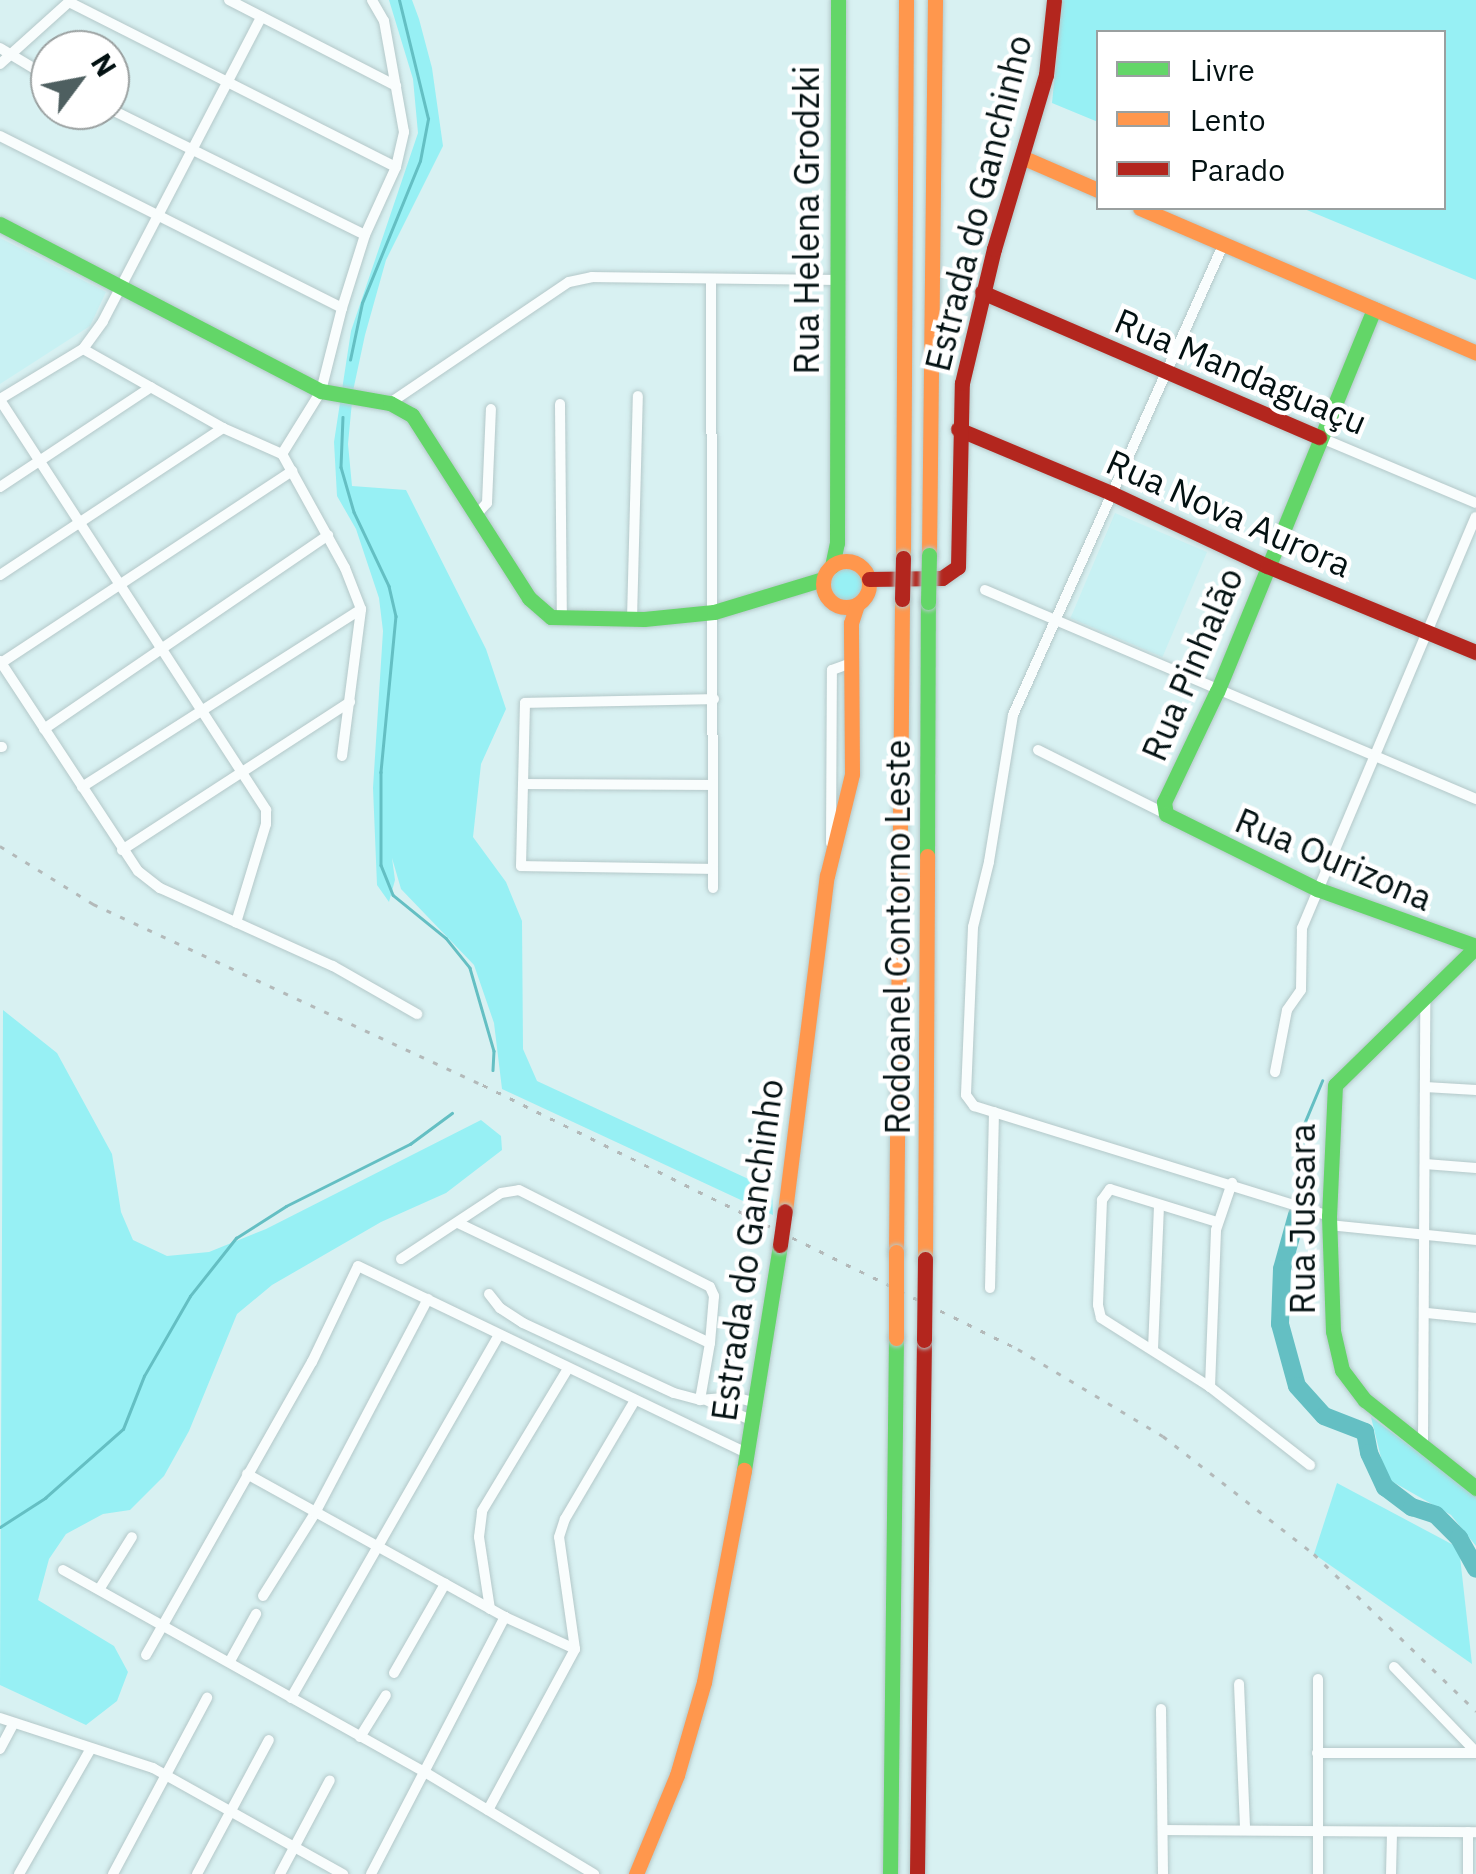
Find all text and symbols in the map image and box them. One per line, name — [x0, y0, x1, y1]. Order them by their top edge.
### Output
north arrow — [30, 30, 130, 130]
legend — [1096, 30, 1446, 210]
street label: Estrada do Ganchinho — [916, 31, 1040, 375]
text: N — [83, 46, 125, 83]
text: Livre — [1190, 50, 1255, 89]
street label: Rua Helena Grodzki — [785, 65, 827, 375]
text: Lento — [1190, 100, 1265, 139]
text: Parado — [1190, 150, 1285, 189]
street label: Rua Mandaguaçu — [1109, 299, 1373, 443]
street label: Rua Nova Aurora — [1100, 440, 1358, 586]
street label: Rua Pinhalão — [1133, 561, 1251, 767]
street label: Rodoanel Contorno Leste — [876, 739, 918, 1135]
street label: Rua Ourizona — [1229, 799, 1439, 919]
street label: Estrada do Ganchinho — [702, 1076, 792, 1424]
street label: Rua Jussara — [1281, 1124, 1323, 1314]

